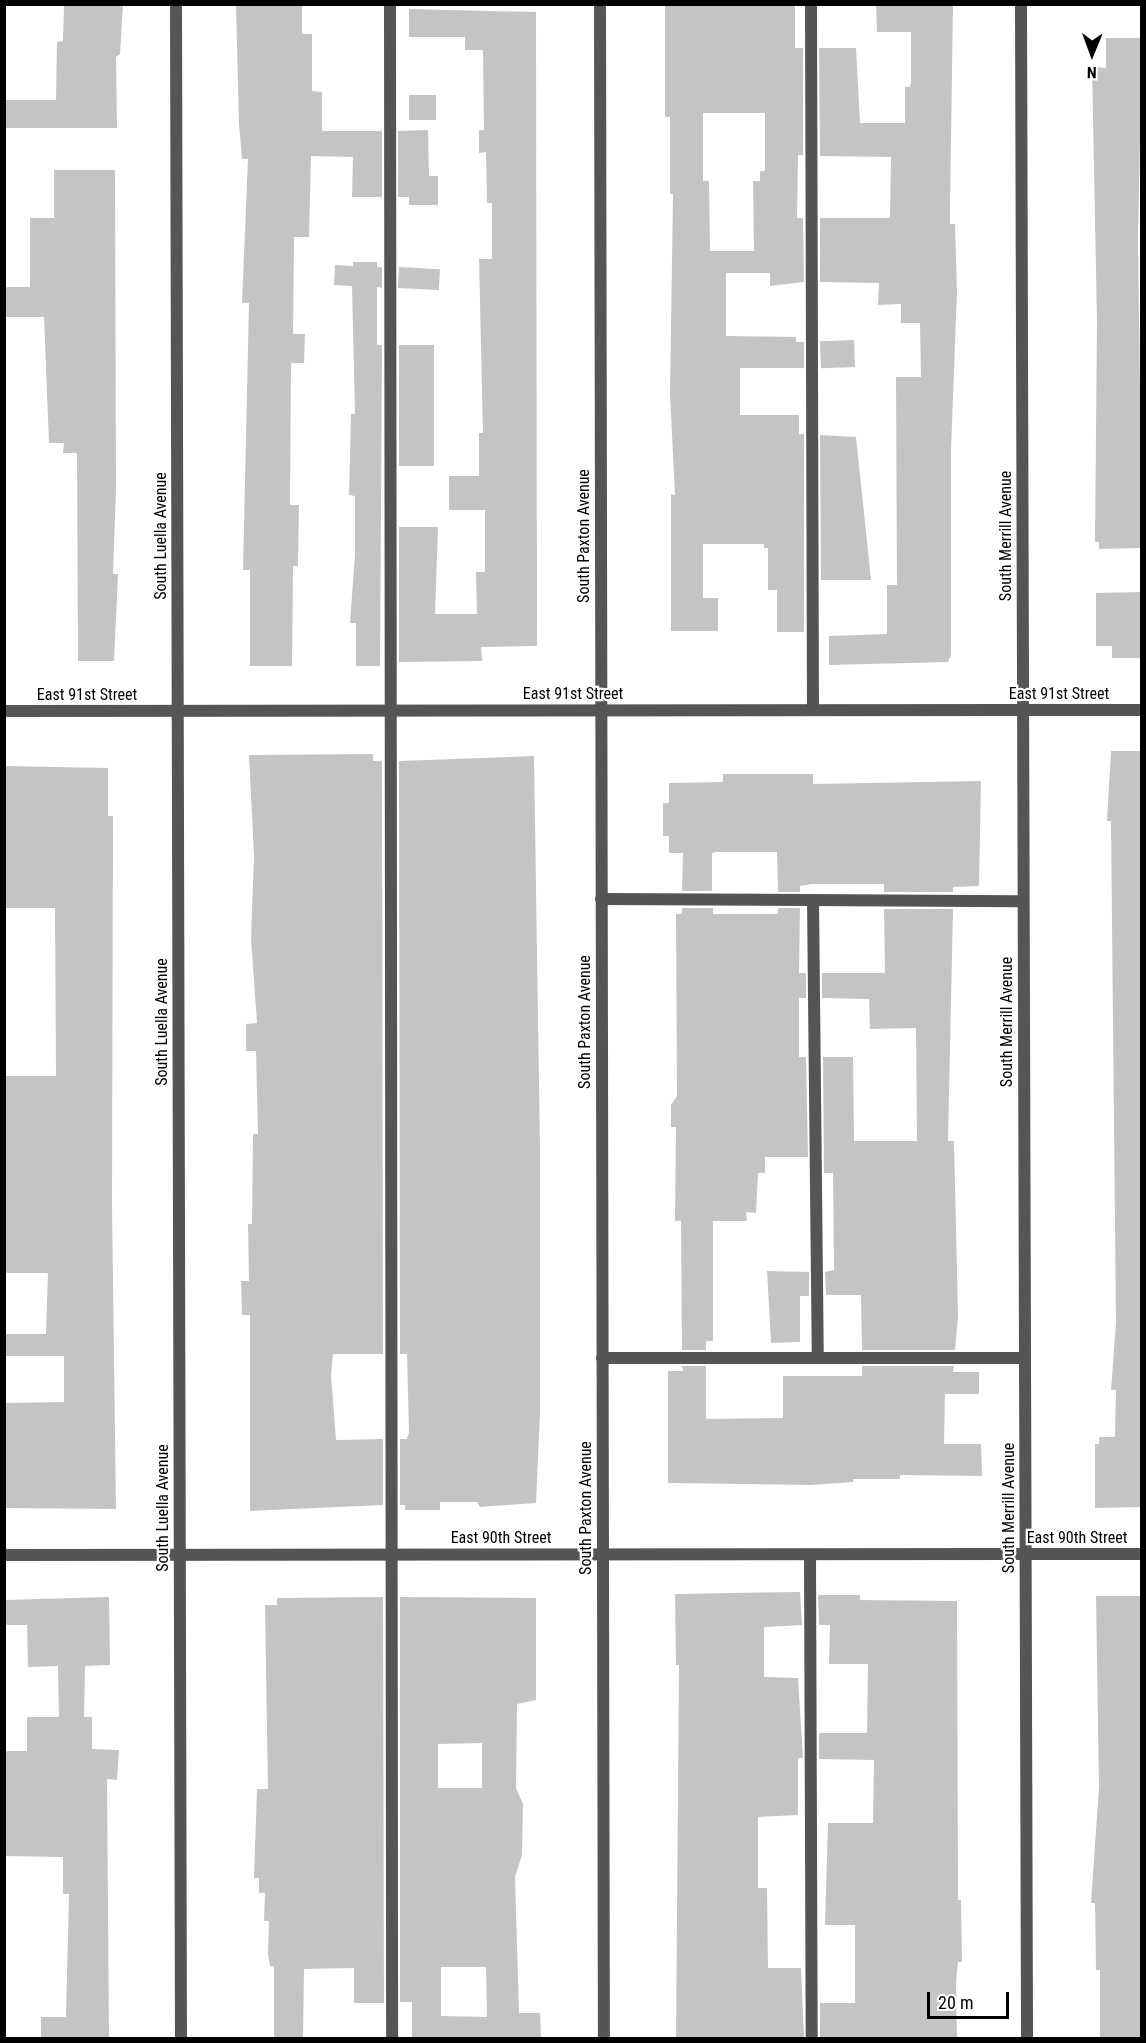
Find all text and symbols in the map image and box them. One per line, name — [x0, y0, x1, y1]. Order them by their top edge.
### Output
north arrow — [1062, 24, 1122, 84]
text: N — [1087, 63, 1097, 82]
street label: South Paxton Avenue — [574, 469, 594, 603]
street label: South Merrill Avenue — [996, 471, 1016, 601]
street label: South Luella Avenue — [151, 472, 171, 600]
street label: East 91st Street — [523, 684, 623, 704]
street label: East 91st Street — [1009, 684, 1109, 704]
street label: East 91st Street — [37, 685, 137, 705]
street label: South Paxton Avenue — [575, 955, 595, 1089]
street label: South Merrill Avenue — [997, 957, 1017, 1087]
street label: South Luella Avenue — [152, 958, 172, 1086]
street label: South Paxton Avenue — [576, 1441, 596, 1575]
street label: South Merrill Avenue — [999, 1443, 1019, 1573]
street label: South Luella Avenue — [153, 1444, 173, 1572]
street label: East 90th Street — [451, 1528, 551, 1548]
street label: East 90th Street — [1027, 1528, 1127, 1548]
scale bar — [930, 1980, 1012, 2018]
text: 20 m — [938, 1992, 973, 2013]

